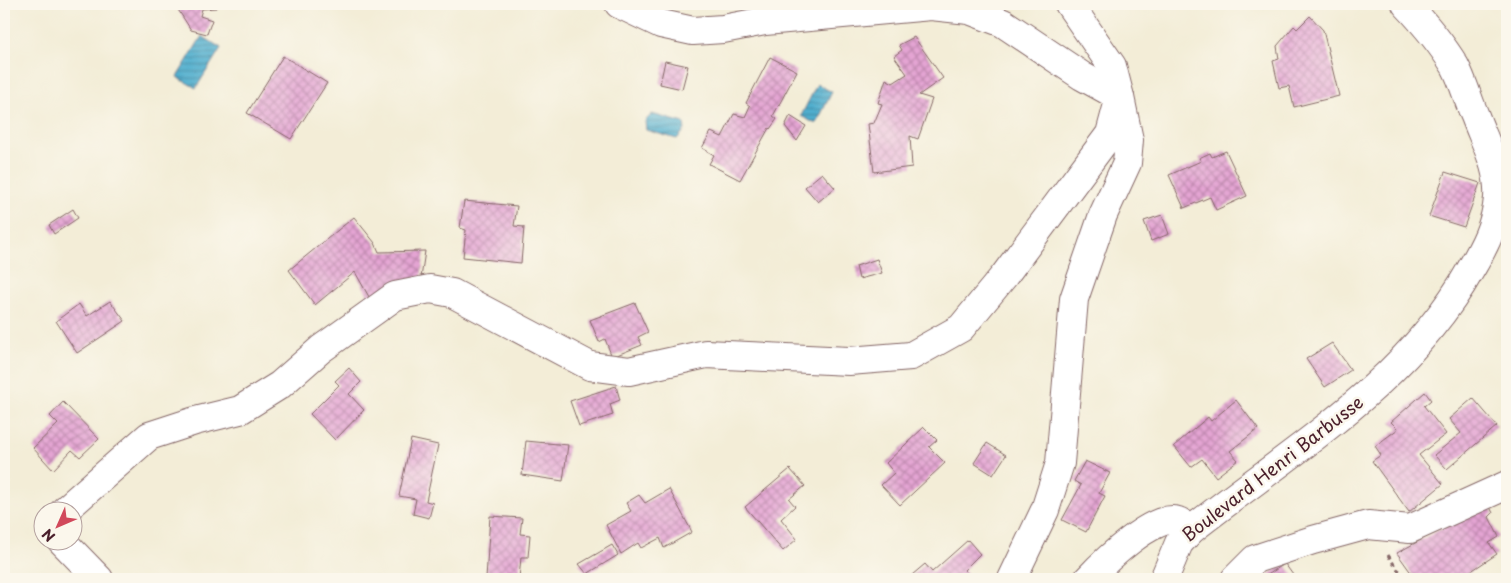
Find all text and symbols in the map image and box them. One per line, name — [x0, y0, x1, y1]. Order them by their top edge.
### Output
street label: Boulevard Henri Barbusse — [1176, 388, 1369, 547]
north arrow — [32, 500, 82, 550]
text: N — [37, 524, 60, 547]

